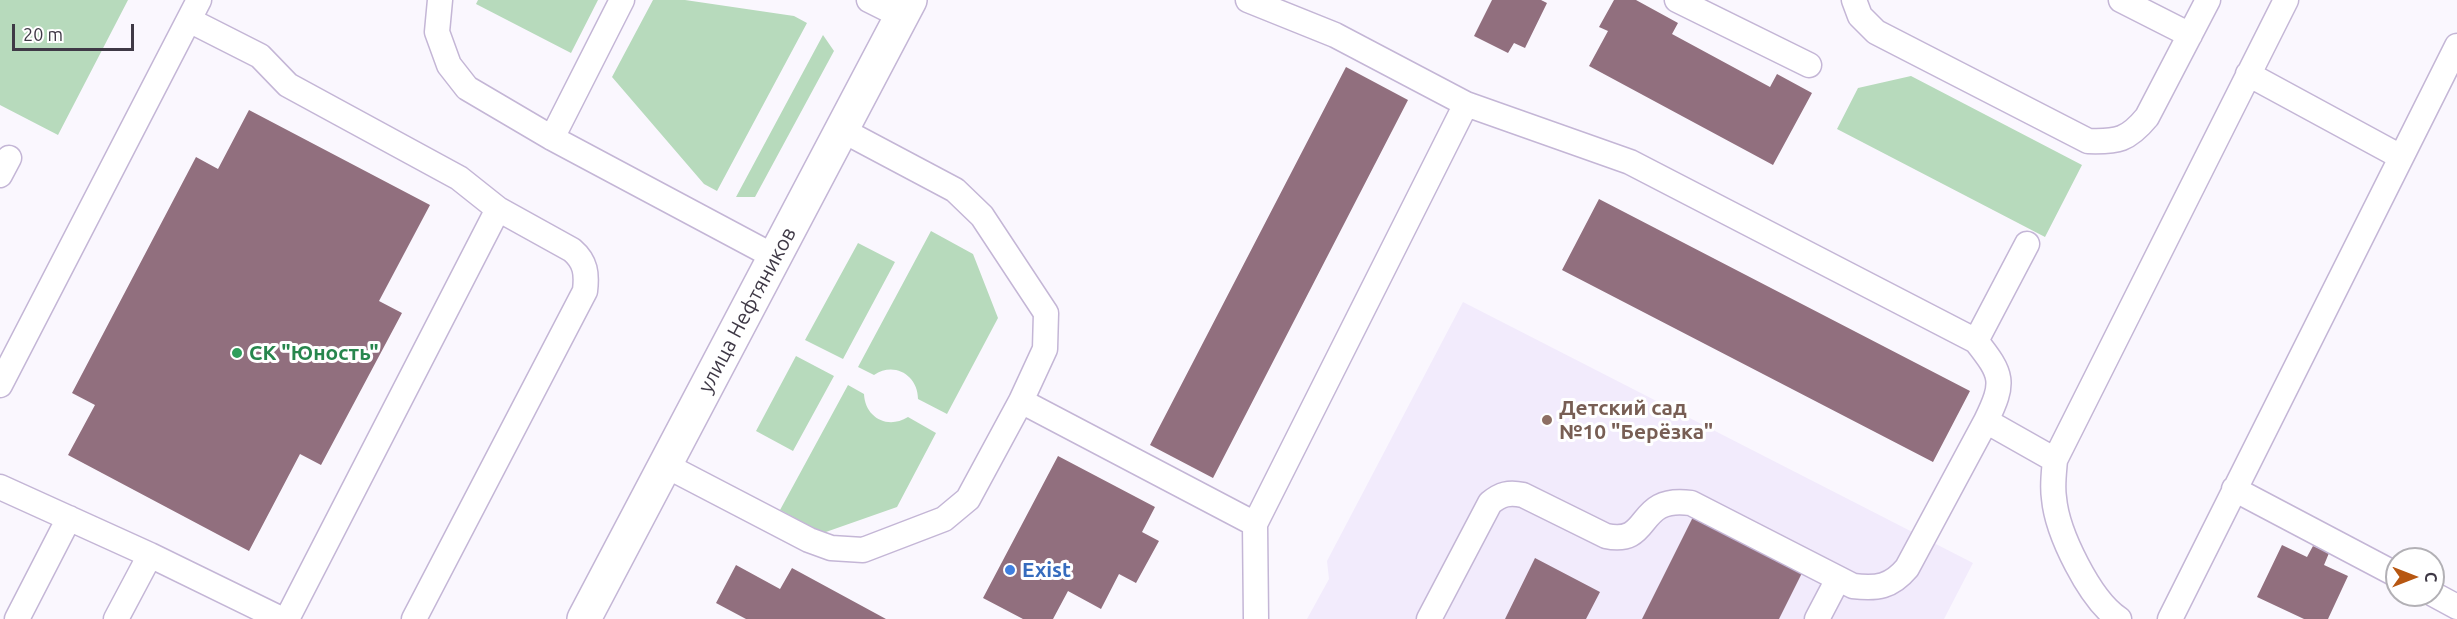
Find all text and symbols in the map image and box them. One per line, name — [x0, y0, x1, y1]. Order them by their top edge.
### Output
scale bar — [15, 12, 136, 50]
text: 20 m — [23, 24, 63, 44]
street label: улица Нефтяников — [693, 223, 801, 397]
place label: СК "Юность" — [249, 340, 379, 366]
marker: СК "Юность" — [230, 346, 244, 360]
place label: Детский сад №10 "Берёзка" — [1559, 395, 1713, 445]
marker: Детский сад №10 "Берёзка" — [1540, 413, 1554, 427]
north arrow — [2385, 547, 2445, 607]
place label: Exist — [1022, 557, 1071, 583]
marker: Exist — [1003, 563, 1017, 577]
text: С — [2422, 572, 2440, 582]

